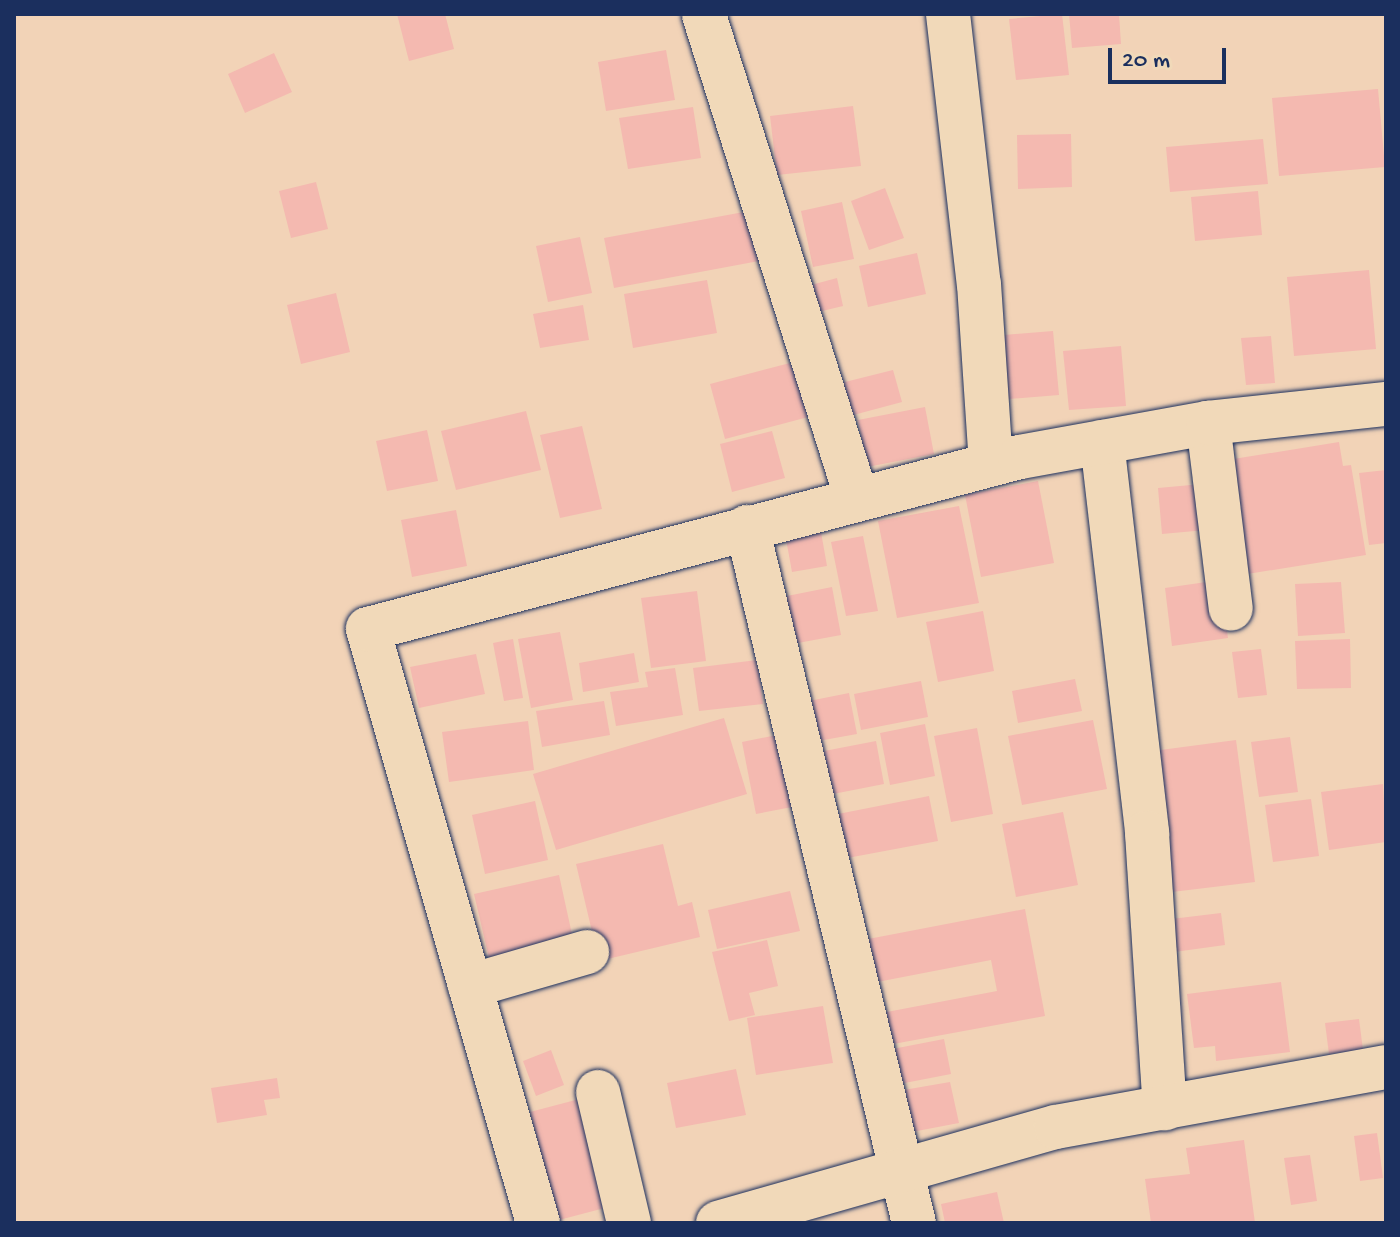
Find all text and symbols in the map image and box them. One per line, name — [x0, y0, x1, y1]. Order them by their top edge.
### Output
scale bar — [1112, 32, 1230, 82]
text: 20 m — [1122, 47, 1170, 76]

